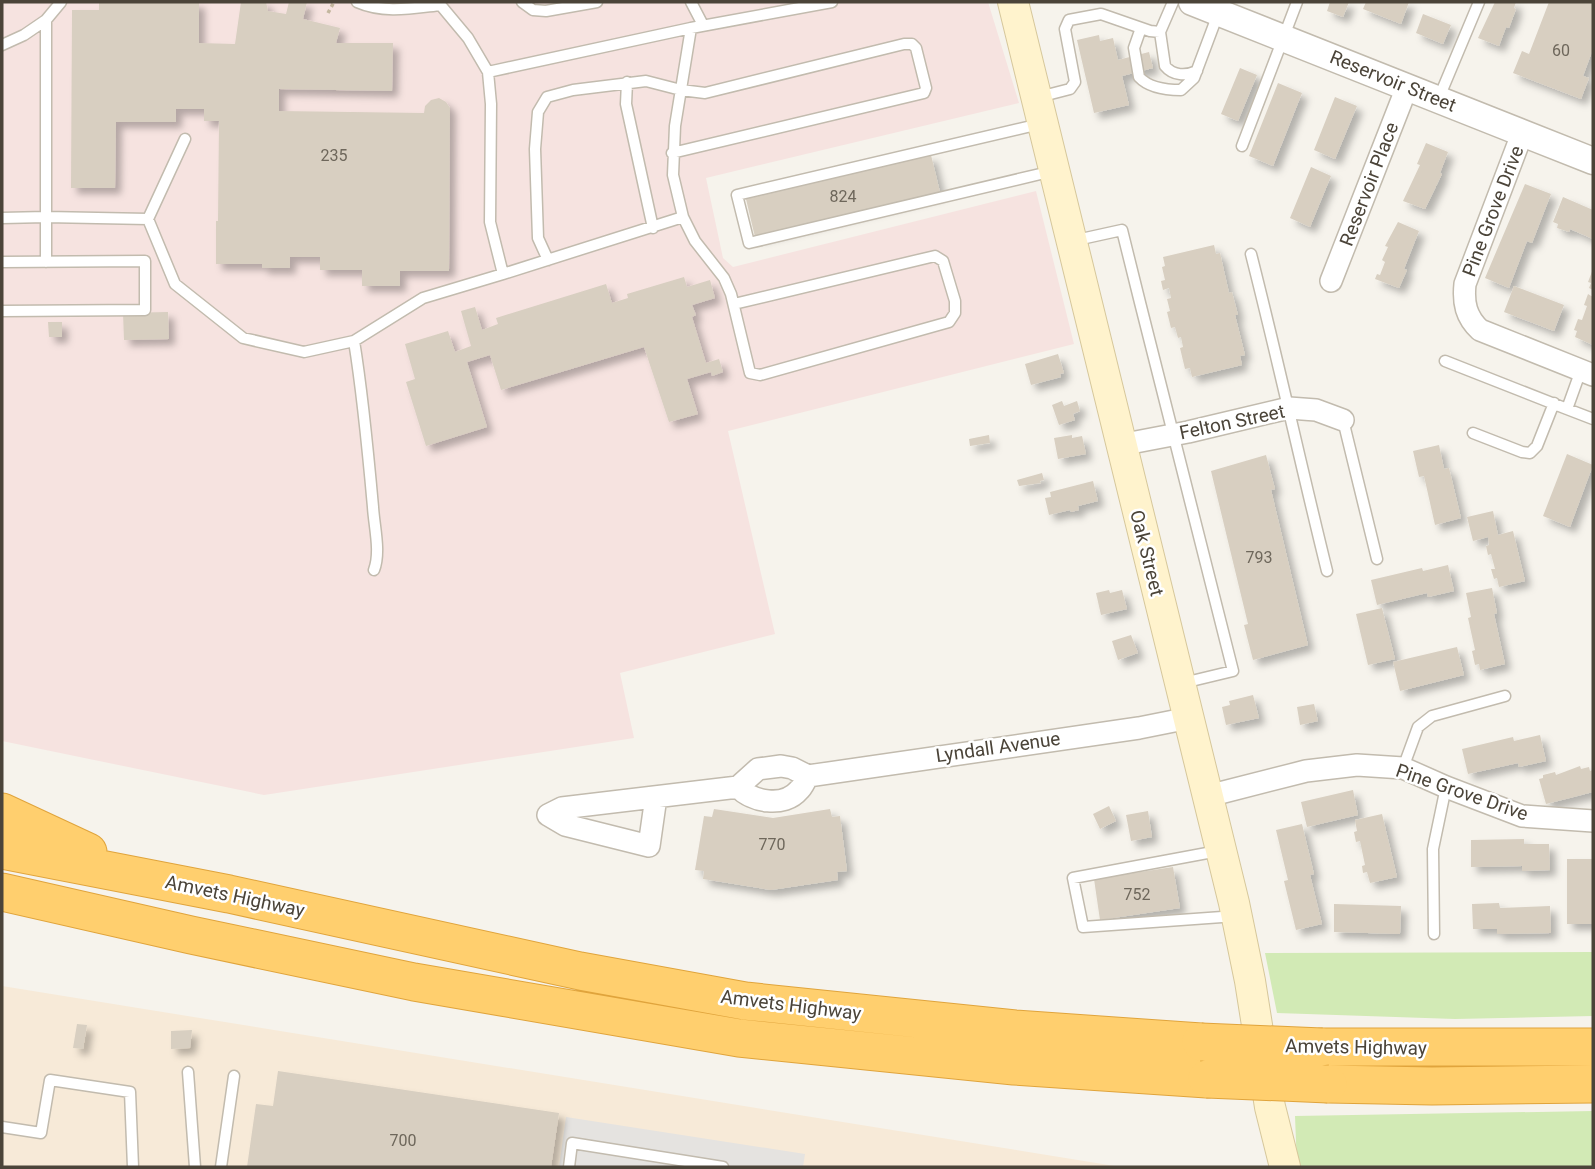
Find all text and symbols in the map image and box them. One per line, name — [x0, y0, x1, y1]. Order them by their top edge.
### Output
house number: 60 — [1552, 41, 1570, 60]
street label: Reservoir Street — [1327, 45, 1459, 117]
street label: Reservoir Place — [1335, 119, 1403, 249]
street label: Pine Grove Drive — [1457, 142, 1529, 280]
house number: 235 — [321, 146, 347, 165]
house number: 824 — [830, 187, 856, 206]
street label: Felton Street — [1177, 400, 1287, 444]
street label: Oak Street — [1125, 508, 1169, 598]
house number: 793 — [1246, 548, 1272, 567]
street label: Lyndall Avenue — [934, 727, 1062, 767]
street label: Pine Grove Drive — [1393, 759, 1531, 825]
house number: 770 — [759, 835, 785, 854]
street label: Amvets Highway — [163, 870, 307, 922]
house number: 752 — [1124, 885, 1150, 904]
street label: Amvets Highway — [719, 985, 863, 1025]
street label: Amvets Highway — [1285, 1034, 1427, 1060]
house number: 700 — [390, 1131, 416, 1150]

